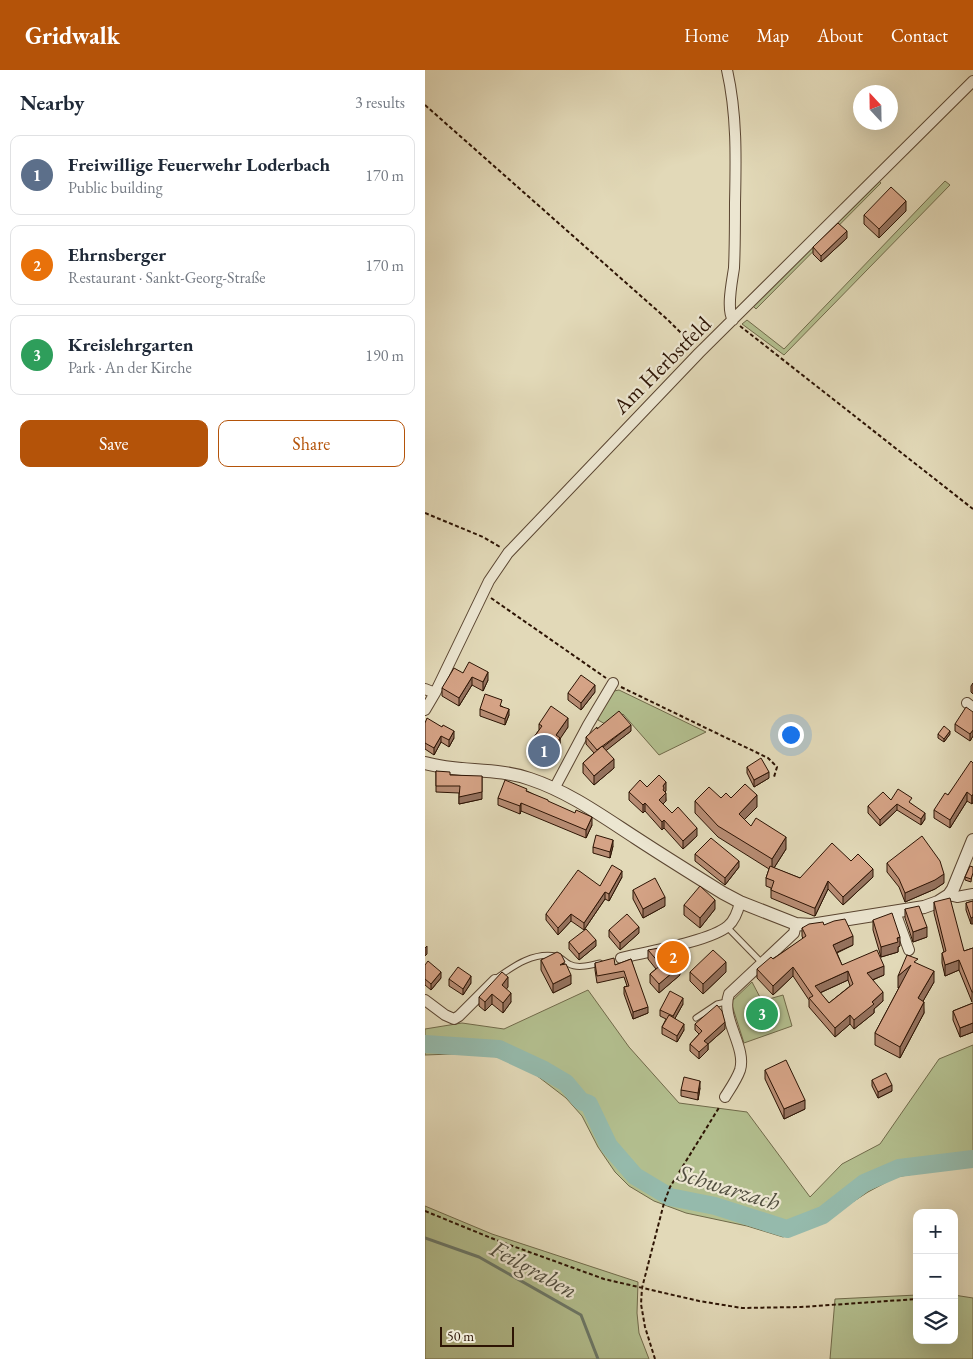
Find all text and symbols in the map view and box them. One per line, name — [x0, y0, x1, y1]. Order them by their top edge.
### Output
text: Gridwalk — [25, 20, 120, 51]
text: Home — [684, 24, 729, 47]
text: Map — [757, 24, 789, 47]
text: About — [817, 24, 863, 47]
text: Contact — [891, 24, 948, 47]
north arrow — [853, 85, 898, 130]
text: Nearby — [20, 89, 84, 116]
text: 3 results — [355, 92, 405, 113]
text: Freiwillige Feuerwehr Loderbach — [68, 152, 330, 177]
text: 1 — [33, 165, 41, 186]
text: 170 m — [365, 165, 404, 186]
text: Public building — [68, 177, 163, 198]
text: Ehrnsberger — [68, 242, 166, 267]
text: 2 — [33, 255, 41, 276]
text: 170 m — [365, 255, 404, 276]
text: Restaurant · Sankt-Georg-Straße — [68, 267, 266, 288]
street label: Am Herbstfeld — [606, 309, 718, 421]
text: Kreislehrgarten — [68, 332, 194, 357]
text: 3 — [33, 345, 41, 366]
text: 190 m — [365, 345, 404, 366]
text: Park · An der Kirche — [68, 357, 192, 378]
button: Save — [20, 420, 208, 467]
button: Share — [218, 420, 405, 467]
your location — [778, 722, 804, 748]
pin: 1 — [528, 732, 560, 770]
pin: 2 — [657, 938, 689, 976]
pin: 3 — [746, 995, 778, 1033]
water label: Schwarzach — [673, 1156, 784, 1217]
map controls — [913, 1209, 958, 1344]
button: + — [913, 1209, 958, 1254]
water label: Feilgraben — [484, 1232, 583, 1306]
button: − — [913, 1254, 958, 1299]
button: layers — [913, 1299, 958, 1344]
scale bar — [440, 1324, 514, 1347]
text: 50 m — [447, 1327, 474, 1345]

